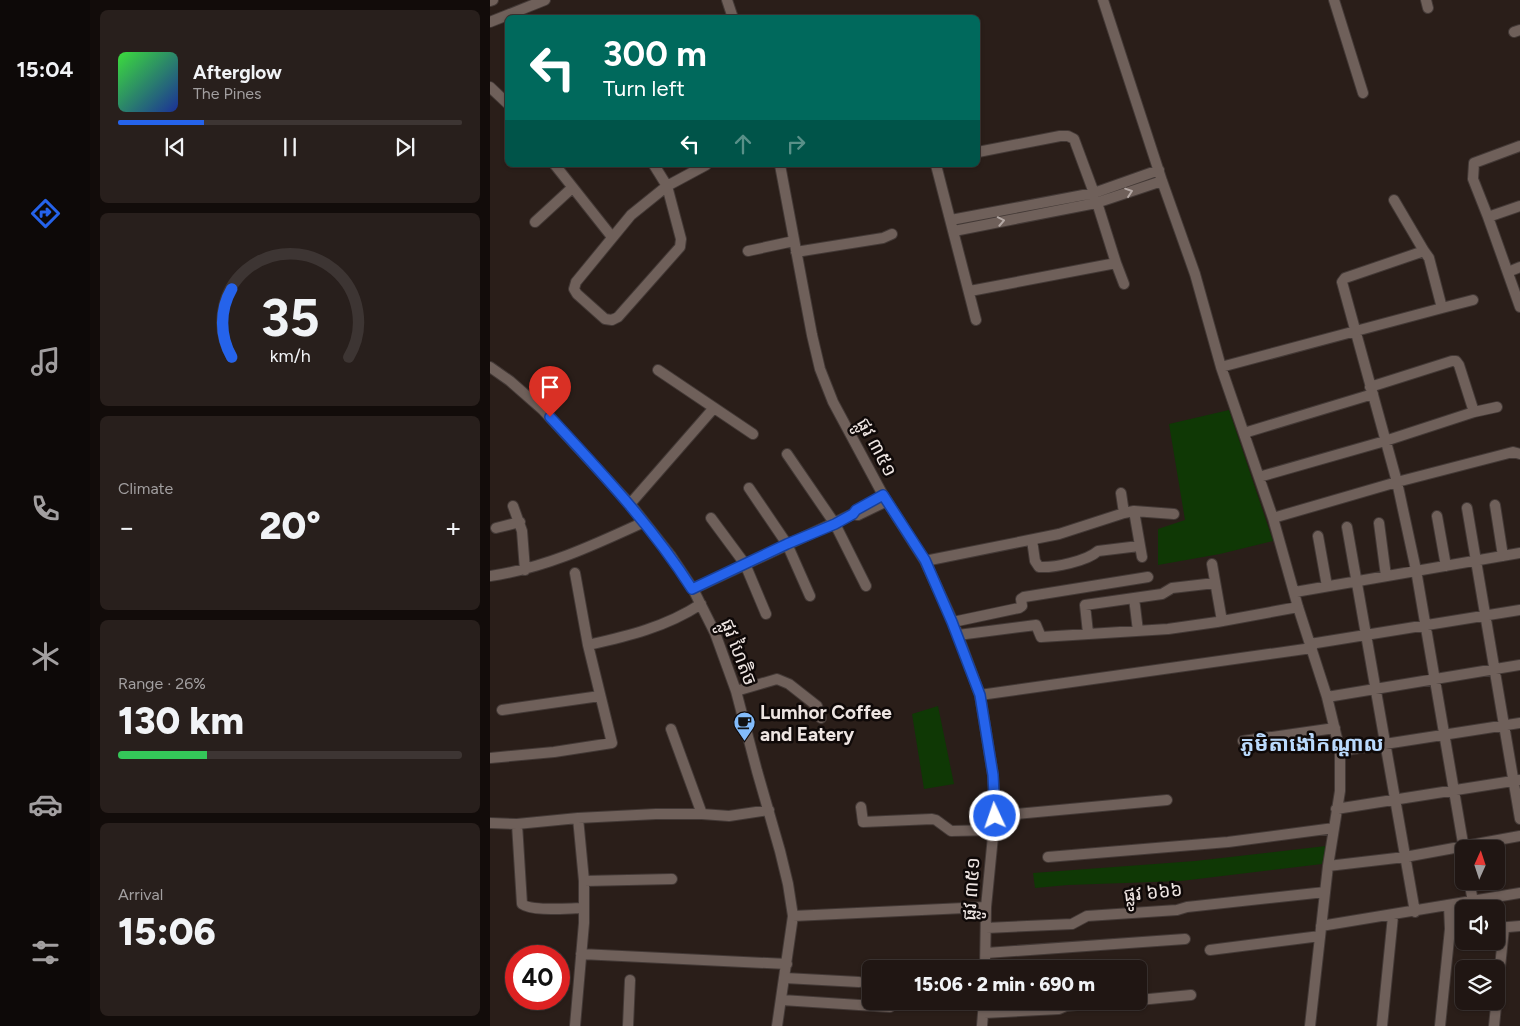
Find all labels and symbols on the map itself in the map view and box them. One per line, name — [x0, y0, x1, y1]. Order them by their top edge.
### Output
one-way arrow — [1124, 187, 1133, 197]
one-way arrow — [997, 217, 1006, 227]
pin — [529, 366, 571, 417]
street label: ផ្លូវ ៣៥១ — [847, 414, 902, 483]
street label: ផ្លូវ ហៃតិច — [711, 615, 762, 691]
place label: Lumhor Coffee and Eatery — [760, 701, 892, 746]
cafe icon: Lumhor Coffee and Eatery — [732, 711, 756, 742]
district label: ភូមិតាងៅកណ្តាល — [1240, 731, 1384, 757]
position arrow — [968, 789, 1020, 841]
north arrow — [1455, 840, 1505, 890]
street label: ផ្លូវ ៣៥១ — [957, 857, 990, 922]
street label: ផ្លូវ ៦៦៦ — [1122, 877, 1184, 912]
speed limit sign: 40 — [505, 945, 570, 1010]

